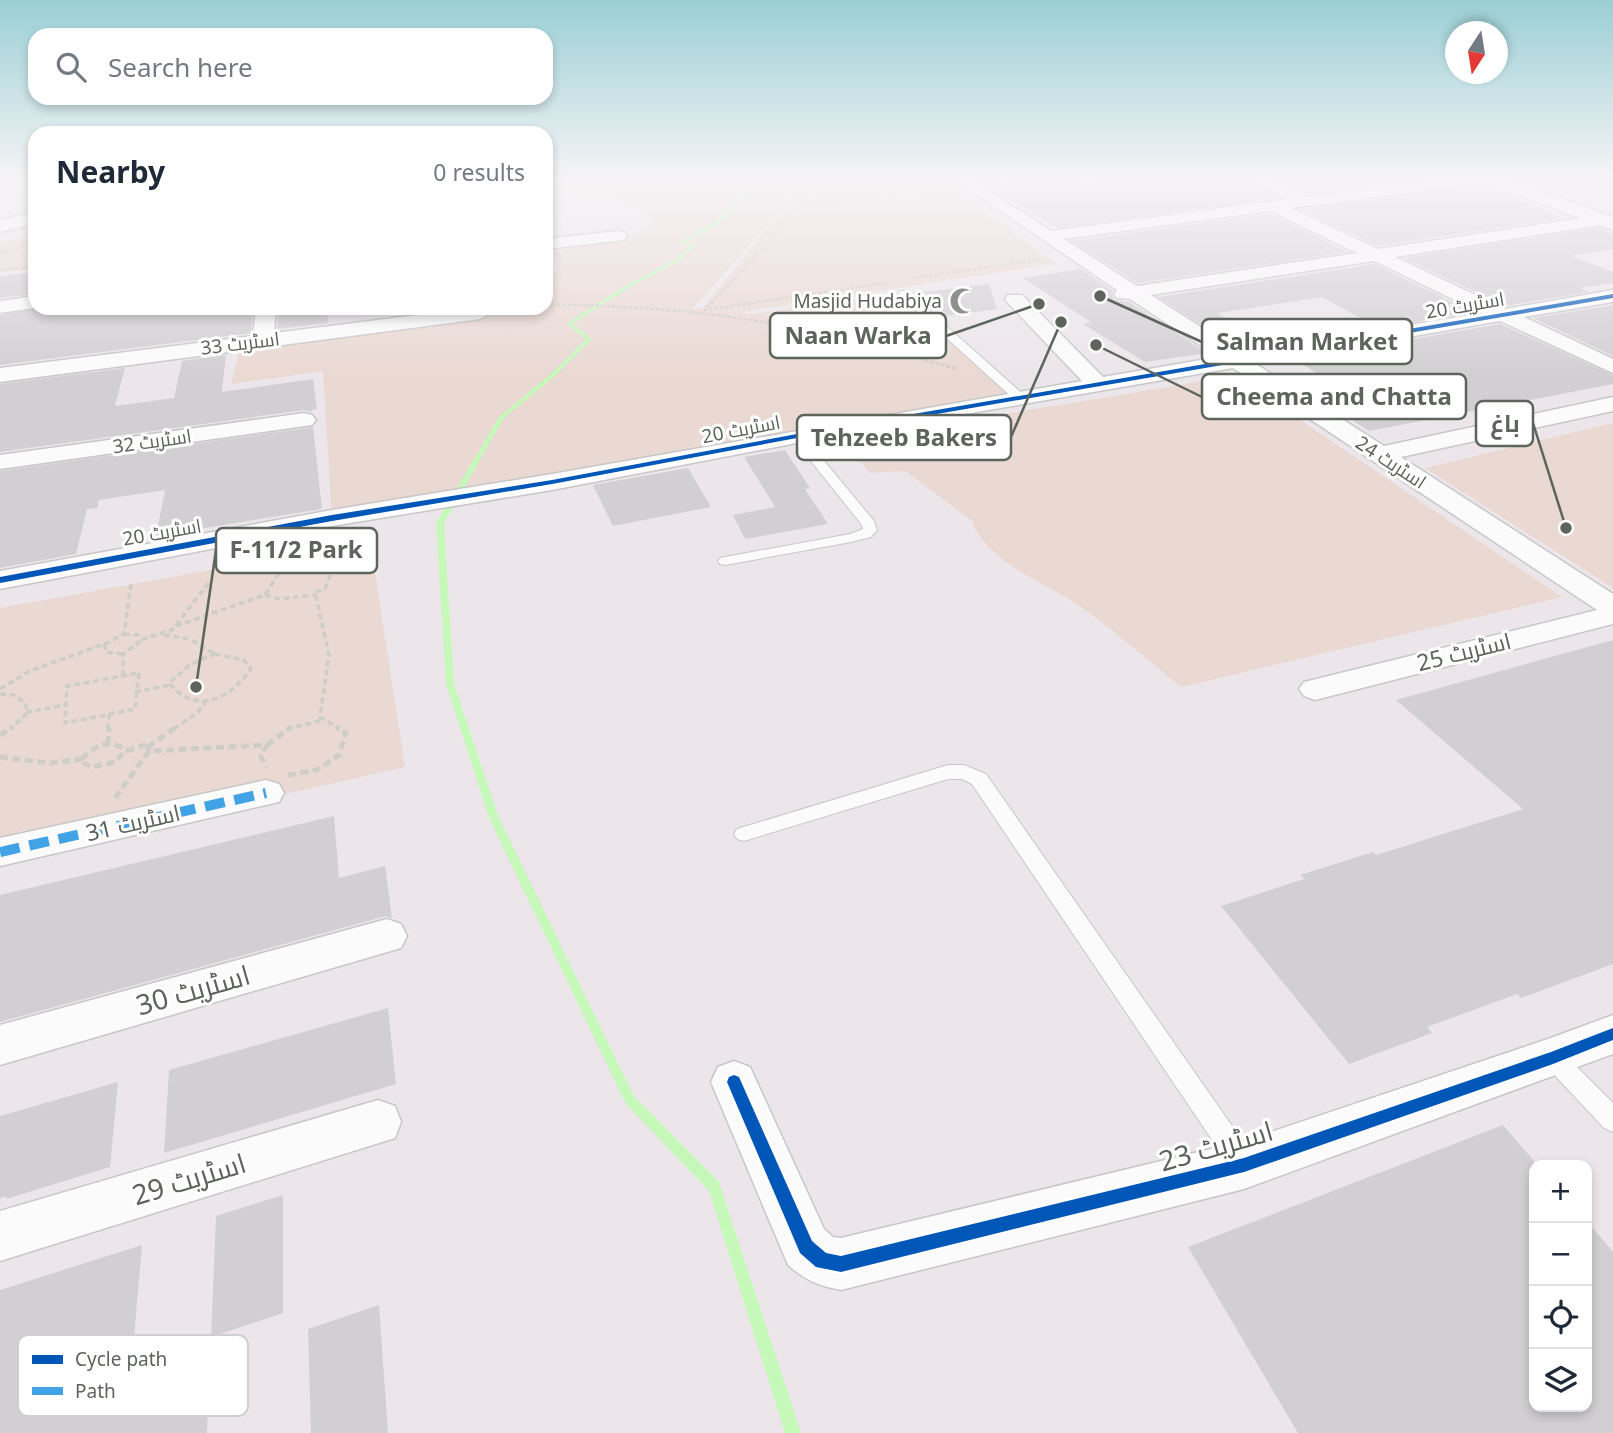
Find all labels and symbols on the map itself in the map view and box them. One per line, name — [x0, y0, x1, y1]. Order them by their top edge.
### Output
north arrow — [1445, 21, 1508, 84]
street label: اسٹریٹ 20 — [1424, 285, 1506, 325]
mosque icon: Masjid Hudabiya — [948, 286, 978, 316]
place label: Masjid Hudabiya — [793, 288, 942, 314]
callout: Naan Warka — [770, 313, 946, 358]
text: Naan Warka — [784, 318, 932, 351]
callout: Salman Market — [1202, 319, 1412, 364]
text: Salman Market — [1216, 324, 1398, 357]
street label: اسٹریٹ 33 — [199, 325, 281, 361]
callout: Cheema and Chatta — [1202, 374, 1466, 419]
text: Cheema and Chatta — [1216, 379, 1452, 412]
callout: باغ — [1476, 401, 1533, 446]
text: باغ — [1490, 406, 1520, 440]
street label: اسٹریٹ 20 — [700, 409, 782, 449]
callout: Tehzeeb Bakers — [797, 415, 1011, 460]
text: Tehzeeb Bakers — [811, 420, 997, 453]
street label: اسٹریٹ 32 — [111, 423, 193, 459]
street label: اسٹریٹ 24 — [1351, 429, 1431, 495]
street label: اسٹریٹ 20 — [121, 512, 203, 552]
callout: F-11/2 Park — [216, 528, 377, 573]
text: F-11/2 Park — [229, 532, 363, 565]
street label: اسٹریٹ 25 — [1413, 624, 1514, 678]
street label: اسٹریٹ 31 — [82, 796, 183, 848]
street label: اسٹریٹ 30 — [131, 955, 254, 1023]
street label: اسٹریٹ 23 — [1154, 1111, 1277, 1179]
street label: اسٹریٹ 29 — [127, 1143, 250, 1213]
legend — [18, 1335, 248, 1416]
text: Cycle path — [75, 1346, 167, 1372]
text: Path — [75, 1378, 116, 1404]

